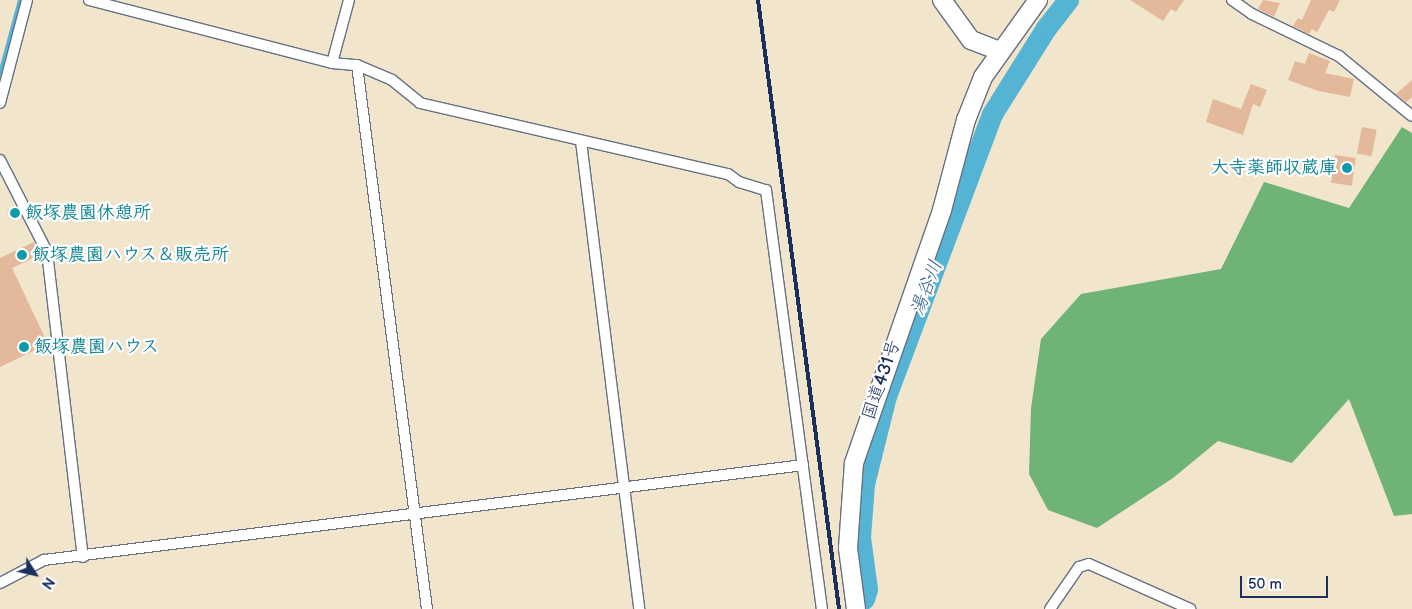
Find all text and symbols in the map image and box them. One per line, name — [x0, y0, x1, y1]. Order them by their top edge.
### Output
place label: 大寺薬師収蔵庫 — [1211, 157, 1337, 179]
marker: 大寺薬師収蔵庫 — [1341, 162, 1353, 174]
place label: 飯塚農園休憩所 — [25, 202, 151, 224]
marker: 飯塚農園休憩所 — [9, 207, 21, 219]
place label: 飯塚農園ハウス＆販売所 — [32, 244, 230, 266]
marker: 飯塚農園ハウス＆販売所 — [16, 249, 28, 261]
water label: 湯谷川 — [906, 257, 948, 319]
place label: 飯塚農園ハウス — [34, 336, 160, 358]
street label: 国道431号 — [858, 337, 906, 423]
marker: 飯塚農園ハウス — [18, 341, 30, 353]
north arrow — [10, 549, 60, 599]
scale bar — [1242, 566, 1330, 598]
text: N — [38, 574, 58, 592]
text: 50 m — [1248, 575, 1282, 594]

